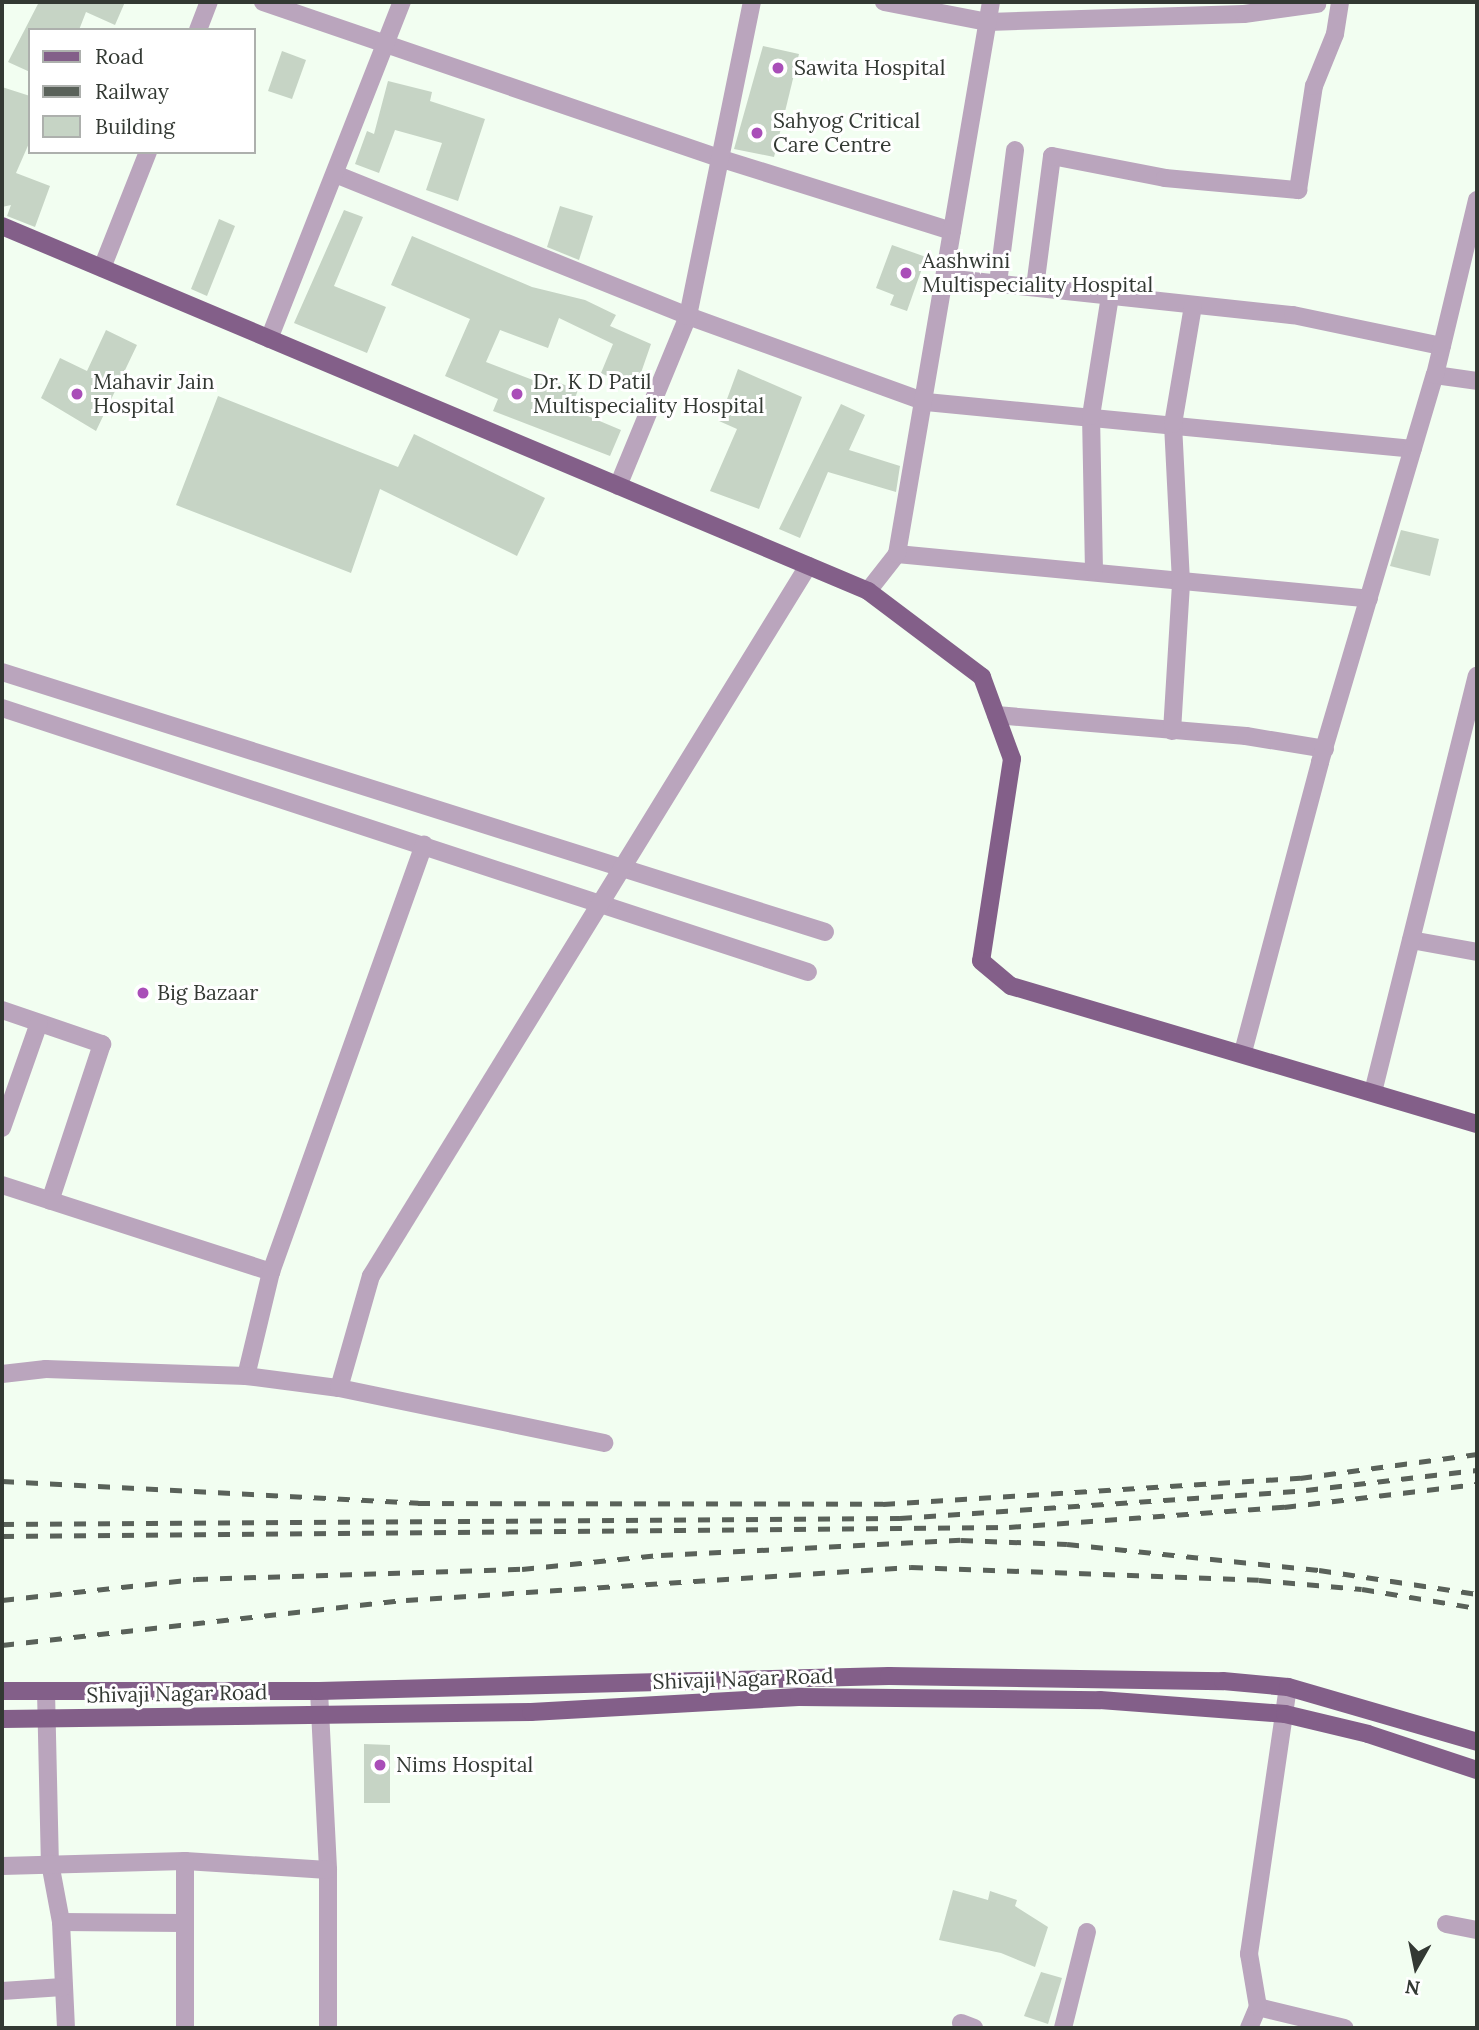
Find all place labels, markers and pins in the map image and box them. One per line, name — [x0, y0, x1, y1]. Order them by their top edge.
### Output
place label: Sawita Hospital — [794, 55, 945, 81]
marker: Sawita Hospital — [768, 58, 788, 78]
place label: Sahyog Critical Care Centre — [773, 108, 920, 158]
marker: Sahyog Critical Care Centre — [747, 123, 767, 143]
place label: Aashwini Multispeciality Hospital — [922, 248, 1153, 298]
marker: Aashwini Multispeciality Hospital — [896, 263, 916, 283]
place label: Mahavir Jain Hospital — [93, 369, 214, 419]
place label: Dr. K D Patil Multispeciality Hospital — [533, 369, 764, 419]
marker: Mahavir Jain Hospital — [67, 384, 87, 404]
marker: Dr. K D Patil Multispeciality Hospital — [507, 384, 527, 404]
place label: Big Bazaar — [157, 980, 258, 1006]
marker: Big Bazaar — [135, 985, 151, 1001]
place label: Nims Hospital — [396, 1752, 533, 1778]
marker: Nims Hospital — [370, 1755, 390, 1775]

